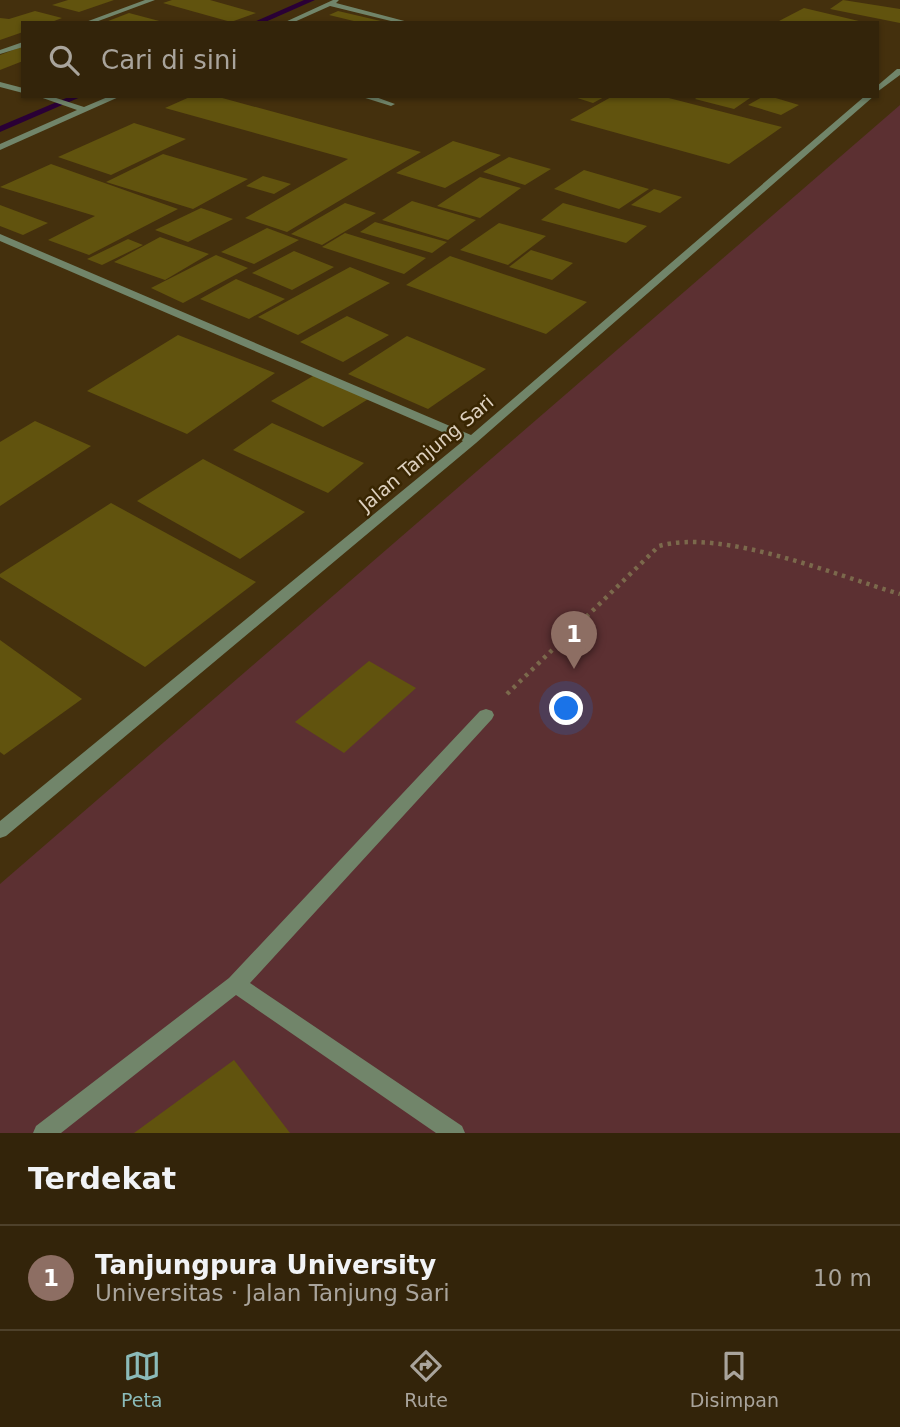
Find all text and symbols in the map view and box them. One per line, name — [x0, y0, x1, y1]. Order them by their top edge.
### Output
search box — [21, 21, 879, 98]
icon: search — [45, 41, 83, 79]
text: Cari di sini — [101, 45, 238, 75]
street label: Jalan Tanjung Sari — [354, 390, 498, 516]
pin: 1 — [551, 611, 597, 669]
your location — [549, 691, 583, 725]
text: Terdekat — [28, 1161, 176, 1196]
text: Tanjungpura University — [95, 1250, 436, 1280]
text: 1 — [43, 1265, 59, 1291]
text: 10 m — [813, 1265, 872, 1291]
text: Universitas · Jalan Tanjung Sari — [95, 1280, 450, 1306]
tab: Peta — [121, 1347, 162, 1411]
tab: Rute — [404, 1347, 448, 1411]
tab: Disimpan — [690, 1347, 779, 1411]

